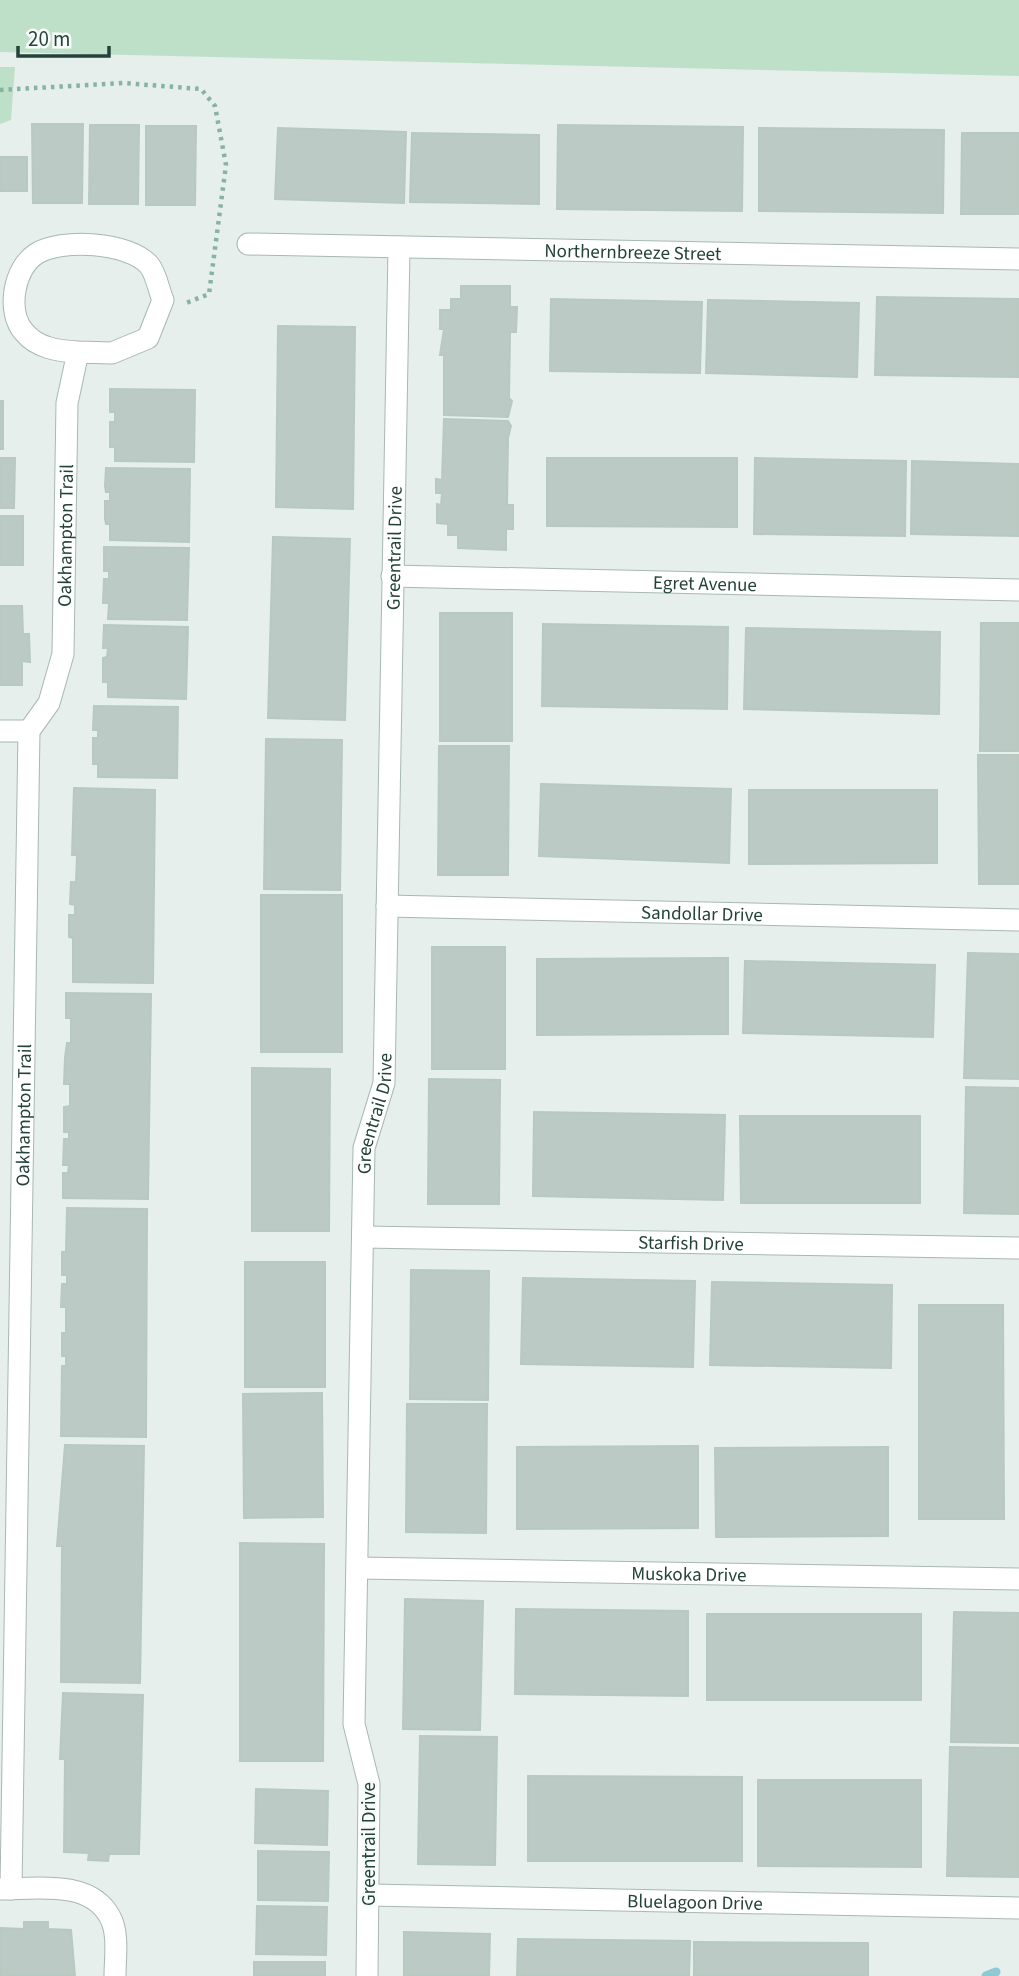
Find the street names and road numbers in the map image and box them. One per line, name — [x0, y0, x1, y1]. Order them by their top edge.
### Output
street label: Northernbreeze Street — [544, 238, 722, 268]
street label: Oakhampton Trail — [52, 464, 81, 607]
street label: Greentrail Drive — [380, 486, 410, 610]
street label: Egret Avenue — [653, 570, 757, 599]
street label: Sandollar Drive — [641, 900, 763, 929]
street label: Oakhampton Trail — [10, 1043, 39, 1187]
street label: Greentrail Drive — [352, 1053, 400, 1174]
street label: Starfish Drive — [638, 1230, 744, 1258]
street label: Muskoka Drive — [631, 1561, 747, 1589]
street label: Greentrail Drive — [356, 1782, 383, 1906]
street label: Bluelagoon Drive — [627, 1888, 763, 1918]

